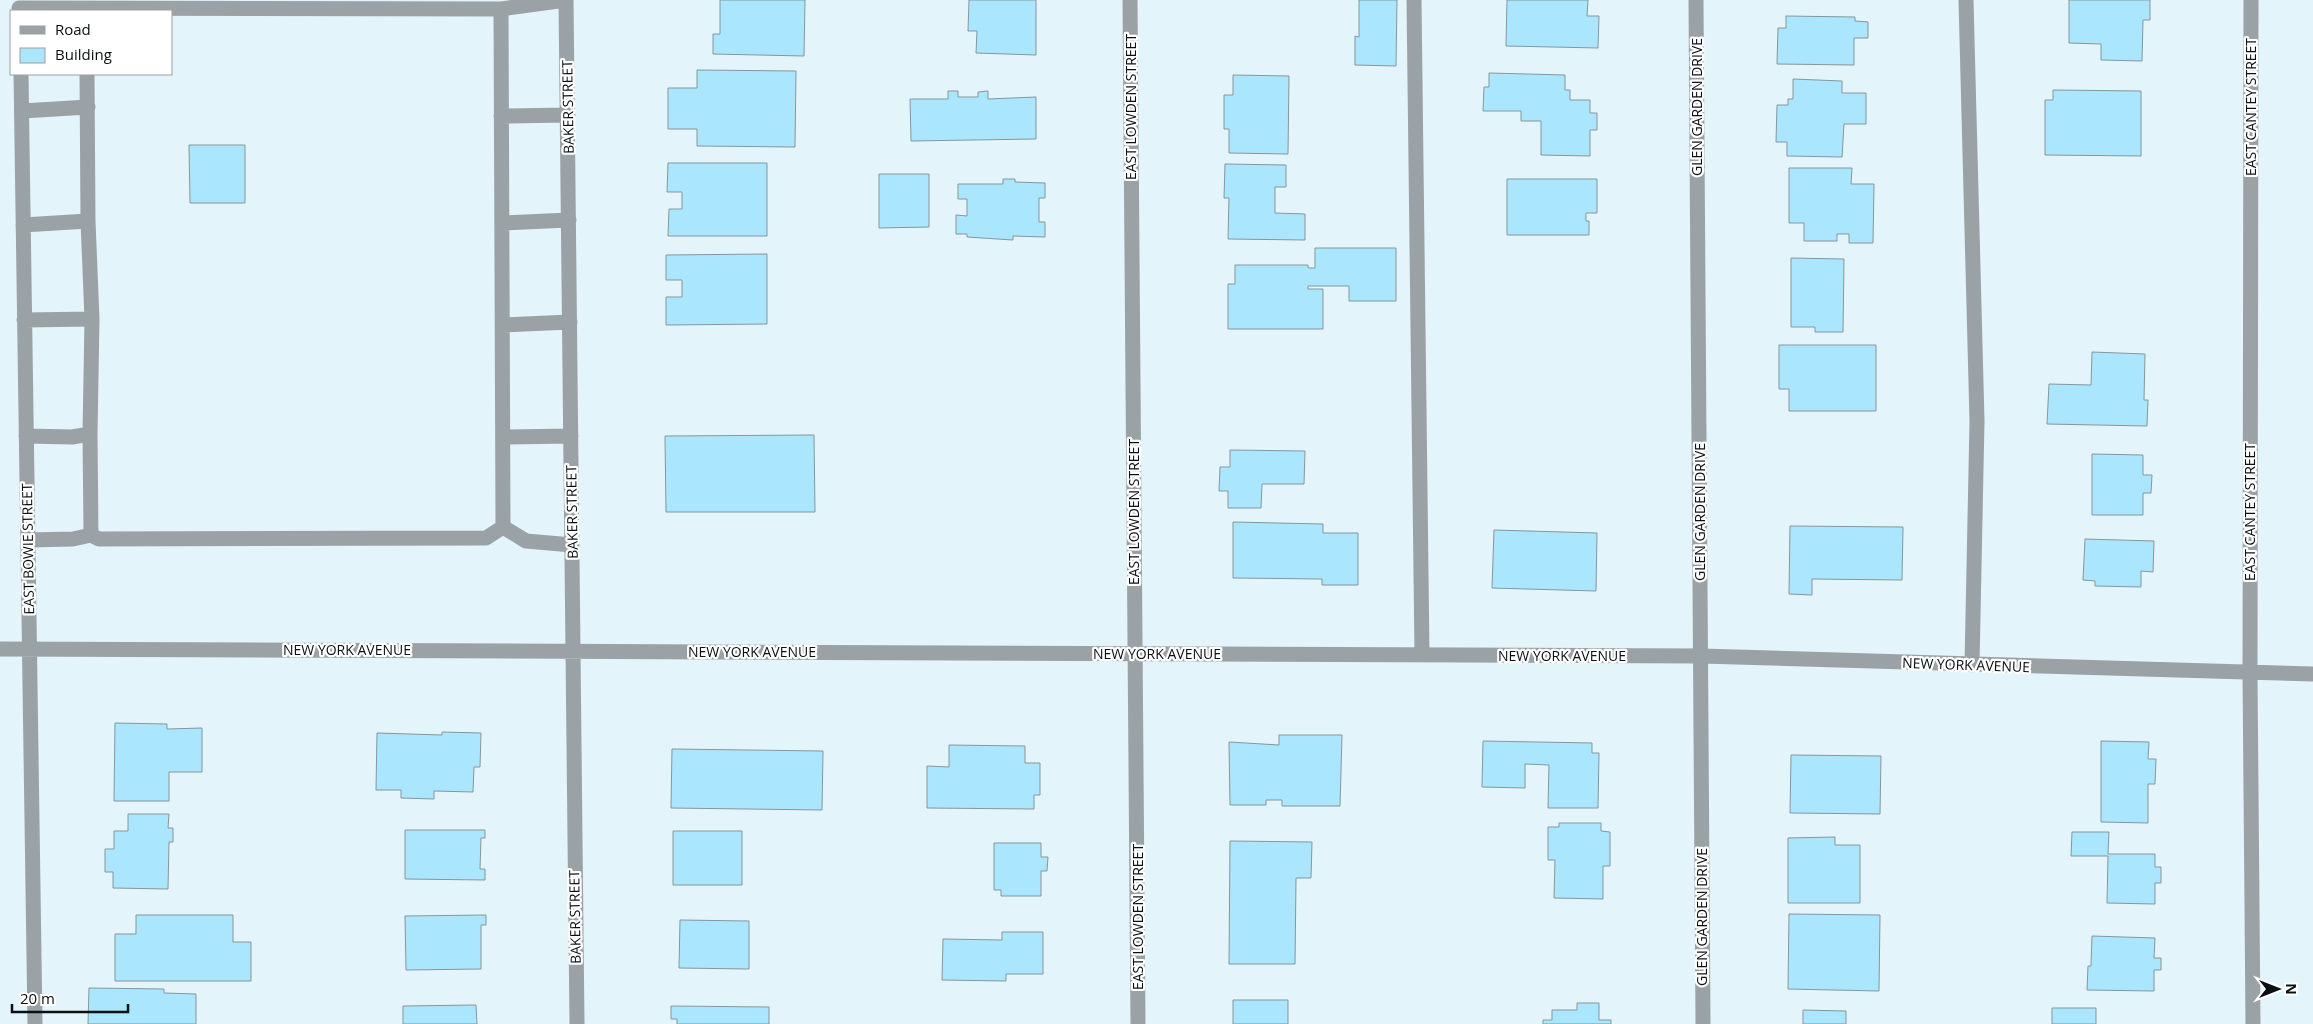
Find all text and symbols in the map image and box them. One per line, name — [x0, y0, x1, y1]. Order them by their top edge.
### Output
legend — [10, 10, 172, 75]
text: Road — [55, 19, 91, 39]
street label: EAST LOWDEN STREET — [1121, 34, 1140, 180]
street label: GLEN GARDEN DRIVE — [1687, 38, 1706, 176]
street label: EAST CANTEY STREET — [2241, 38, 2260, 176]
text: Building — [55, 44, 112, 64]
street label: BAKER STREET — [557, 60, 578, 154]
street label: EAST LOWDEN STREET — [1124, 439, 1143, 585]
street label: GLEN GARDEN DRIVE — [1690, 443, 1709, 581]
street label: EAST CANTEY STREET — [2240, 443, 2259, 581]
street label: BAKER STREET — [561, 465, 582, 559]
street label: EAST BOWIE STREET — [17, 483, 38, 615]
street label: NEW YORK AVENUE — [283, 640, 411, 659]
street label: NEW YORK AVENUE — [688, 642, 816, 661]
street label: NEW YORK AVENUE — [1093, 644, 1221, 663]
street label: NEW YORK AVENUE — [1498, 646, 1626, 665]
street label: NEW YORK AVENUE — [1902, 653, 2030, 676]
street label: EAST LOWDEN STREET — [1128, 844, 1147, 990]
street label: GLEN GARDEN DRIVE — [1692, 848, 1711, 986]
street label: BAKER STREET — [564, 870, 585, 964]
north arrow — [2253, 964, 2303, 1014]
scale bar — [12, 982, 129, 1014]
text: N — [2282, 983, 2301, 995]
text: 20 m — [20, 988, 55, 1008]

